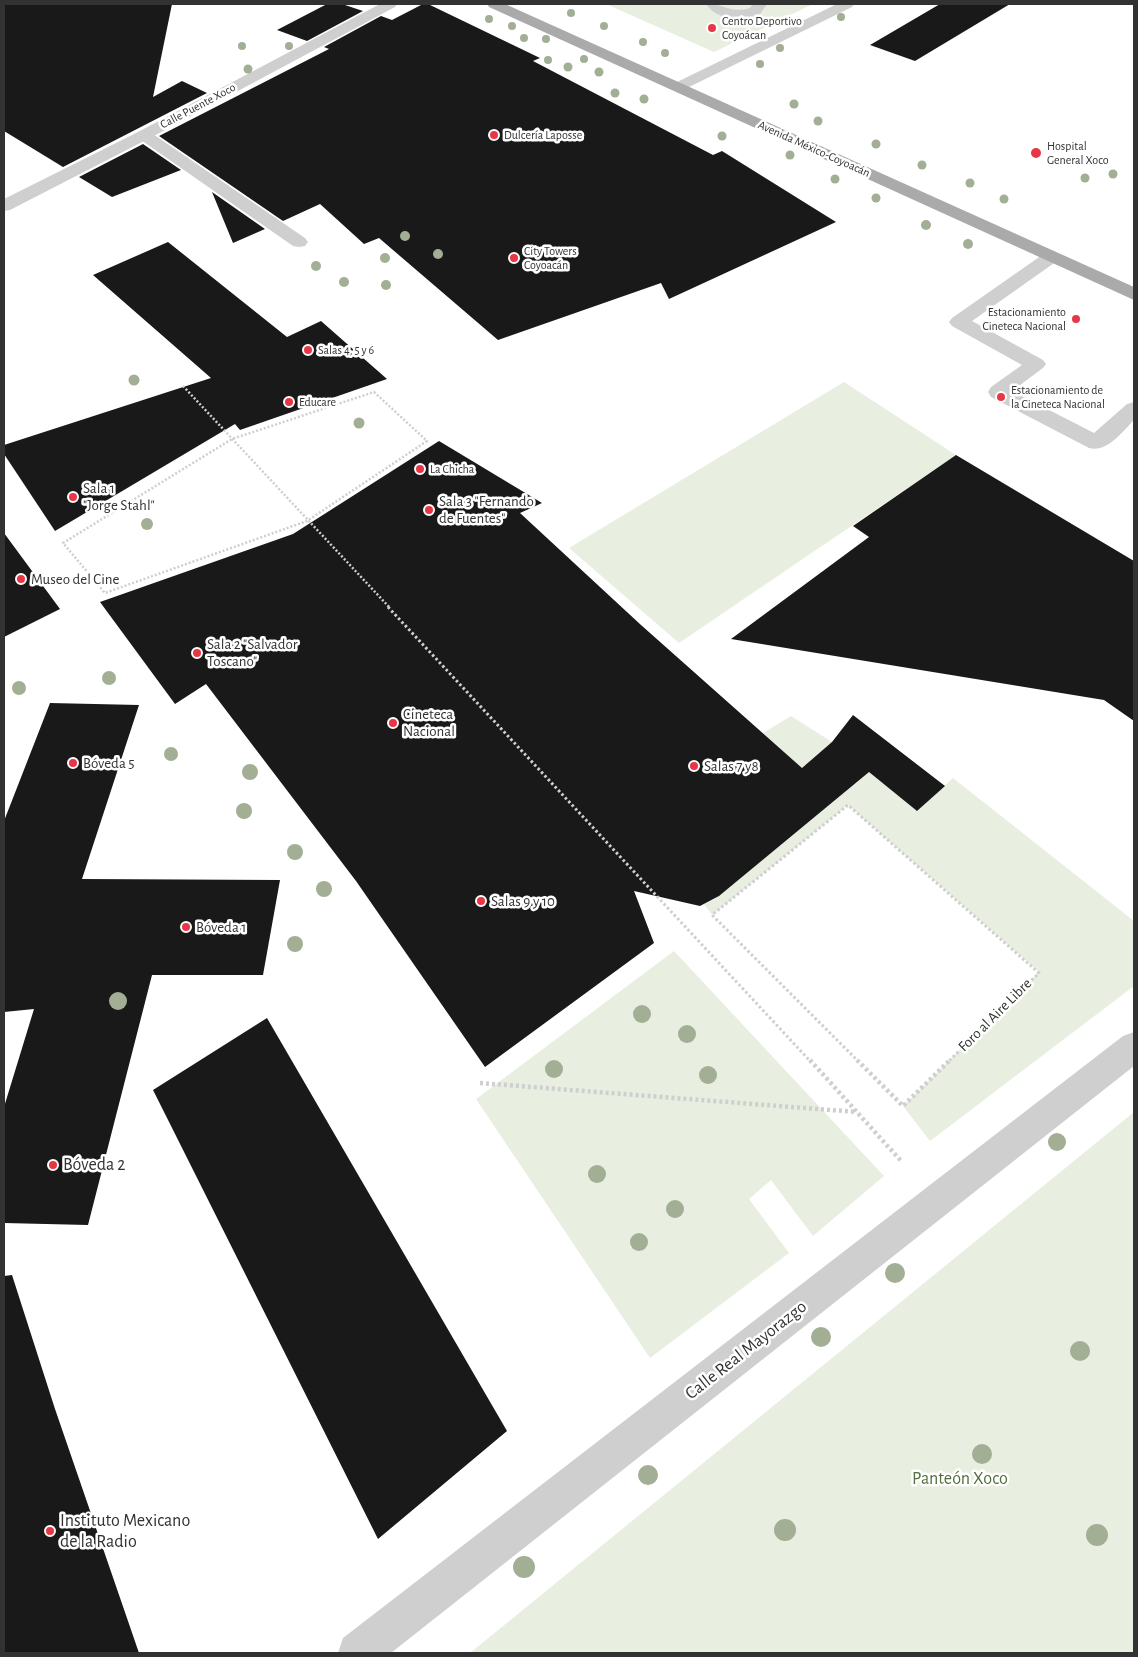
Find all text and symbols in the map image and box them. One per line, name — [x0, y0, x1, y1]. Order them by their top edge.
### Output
place label: Centro Deportivo Coyoácan — [722, 14, 802, 42]
marker: Centro Deportivo Coyoácan — [706, 22, 718, 34]
street label: Calle Puente Xoco — [158, 80, 238, 132]
street label: Avenida México-Coyoacán — [756, 118, 872, 180]
place label: Dulcería Laposse — [504, 128, 582, 142]
marker: Dulcería Laposse — [488, 129, 500, 141]
place label: Hospital General Xoco — [1047, 139, 1109, 167]
marker: Hospital General Xoco — [1029, 146, 1043, 160]
place label: City Towers Coyoacán — [524, 244, 577, 272]
marker: City Towers Coyoacán — [508, 252, 520, 264]
place label: Estacionamiento Cineteca Nacional — [982, 305, 1066, 333]
marker: Estacionamiento Cineteca Nacional — [1070, 313, 1082, 325]
place label: Salas 4, 5 y 6 — [318, 343, 374, 357]
marker: Salas 4, 5 y 6 — [302, 344, 314, 356]
place label: Estacionamiento de la Cineteca Nacional — [1011, 383, 1105, 411]
marker: Estacionamiento de la Cineteca Nacional — [995, 391, 1007, 403]
place label: Educare — [299, 395, 336, 409]
marker: Educare — [283, 396, 295, 408]
place label: La Chicha — [430, 462, 474, 476]
marker: La Chicha — [414, 463, 426, 475]
place label: Sala 1 "Jorge Stahl" — [83, 479, 155, 514]
marker: Sala 1 "Jorge Stahl" — [67, 491, 79, 503]
place label: Sala 3 "Fernando de Fuentes" — [439, 492, 534, 527]
marker: Sala 3 "Fernando de Fuentes" — [423, 504, 435, 516]
place label: Museo del Cine — [31, 570, 119, 588]
marker: Museo del Cine — [15, 573, 27, 585]
place label: Sala 2 "Salvador Toscano" — [207, 635, 298, 670]
marker: Sala 2 "Salvador Toscano" — [191, 647, 203, 659]
place label: Cineteca Nacional — [403, 705, 455, 740]
marker: Cineteca Nacional — [387, 717, 399, 729]
place label: Bóveda 5 — [83, 754, 135, 772]
marker: Bóveda 5 — [67, 757, 79, 769]
place label: Salas 7 y8 — [704, 757, 759, 775]
marker: Salas 7 y8 — [688, 760, 700, 772]
place label: Salas 9 y 10 — [491, 892, 555, 910]
marker: Salas 9 y 10 — [475, 895, 487, 907]
place label: Bóveda 1 — [196, 918, 246, 936]
marker: Bóveda 1 — [180, 921, 192, 933]
street label: Foro al Aire Libre — [954, 974, 1036, 1056]
place label: Bóveda 2 — [63, 1154, 126, 1176]
marker: Bóveda 2 — [47, 1159, 59, 1171]
street label: Calle Real Mayorazgo — [681, 1296, 811, 1404]
park label: Panteón Xoco — [912, 1468, 1008, 1490]
place label: Instituto Mexicano de la Radio — [60, 1510, 190, 1552]
marker: Instituto Mexicano de la Radio — [44, 1525, 56, 1537]

